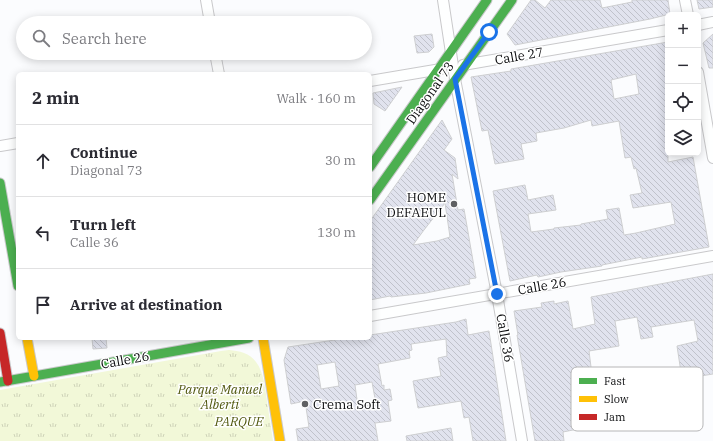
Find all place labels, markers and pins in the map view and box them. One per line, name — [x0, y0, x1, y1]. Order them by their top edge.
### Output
place label: HOME DEFAEUL — [387, 189, 446, 221]
marker: HOME DEFAEUL — [449, 199, 459, 209]
place label: Crema Soft — [313, 396, 381, 413]
marker: Crema Soft — [300, 399, 310, 409]

